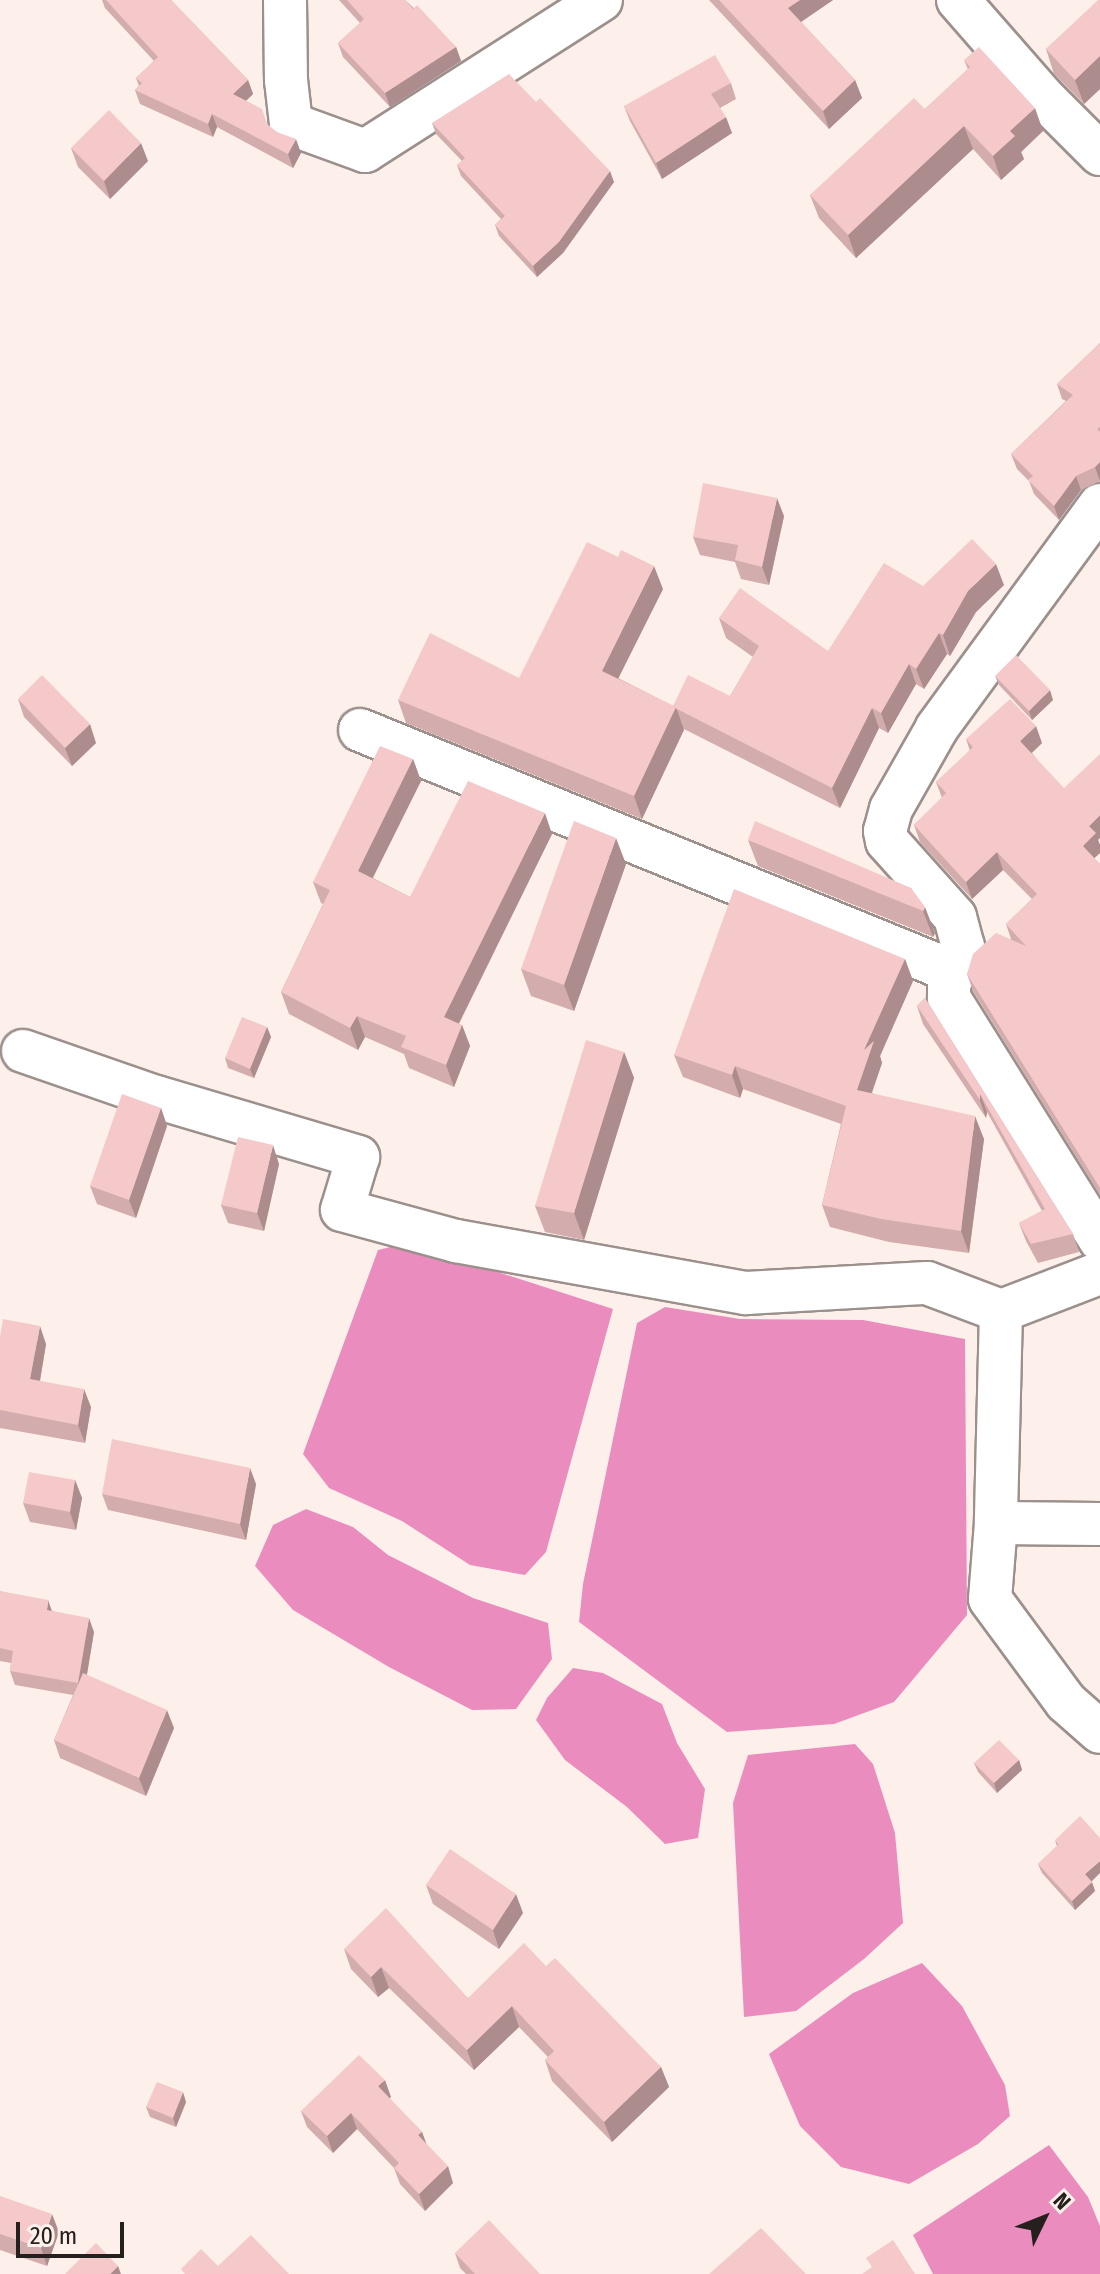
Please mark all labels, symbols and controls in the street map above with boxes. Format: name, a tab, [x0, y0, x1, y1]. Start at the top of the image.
north arrow	[1004, 2178, 1084, 2258]
text: N	[1048, 2187, 1076, 2215]
scale bar	[20, 2206, 128, 2256]
text: 20 m	[30, 2222, 77, 2250]

